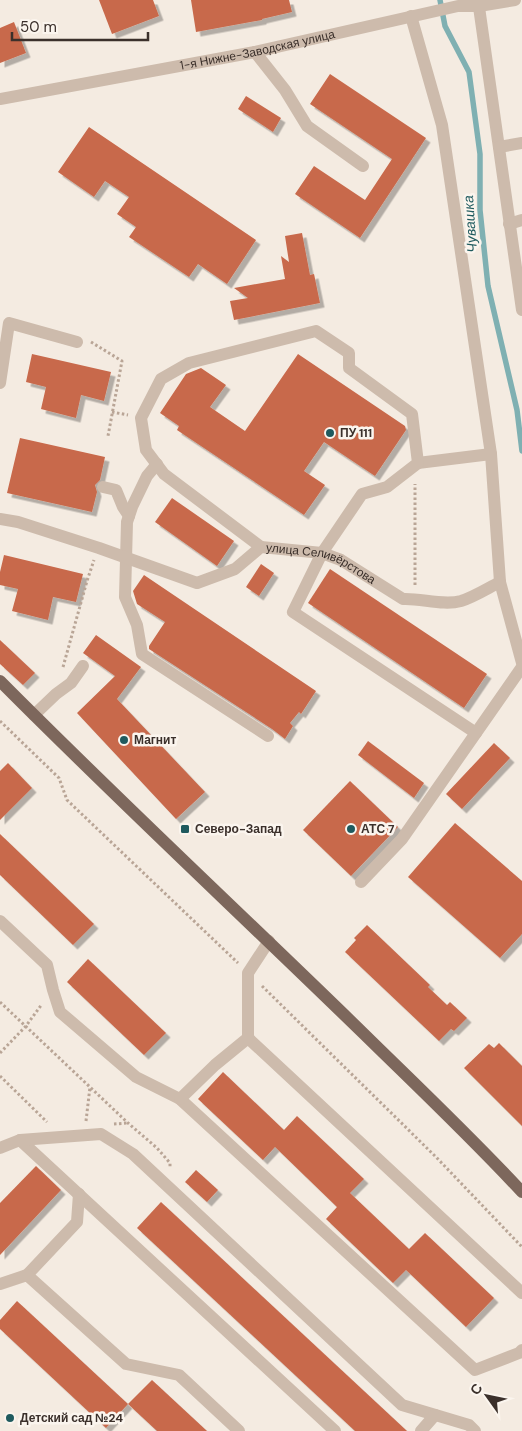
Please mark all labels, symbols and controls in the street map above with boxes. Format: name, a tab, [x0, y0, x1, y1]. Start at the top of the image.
scale bar	[12, 10, 149, 42]
text: 50 m	[20, 17, 57, 37]
street label: 1-я Нижне-Заводская улица	[179, 26, 337, 74]
water label: Чувашка	[459, 195, 481, 253]
place label: ПУ 111	[340, 425, 372, 441]
marker: ПУ 111	[324, 427, 336, 439]
street label: улица Селивёрстова	[265, 540, 379, 588]
place label: Магнит	[134, 732, 176, 748]
marker: Магнит	[118, 734, 130, 746]
place label: Северо-Запад	[195, 821, 282, 837]
place label: АТС 7	[361, 821, 395, 837]
marker: Северо-Запад	[179, 823, 191, 835]
marker: АТС 7	[345, 823, 357, 835]
north arrow	[462, 1371, 512, 1421]
text: С	[466, 1380, 486, 1398]
place label: Детский сад №24	[20, 1410, 123, 1426]
marker: Детский сад №24	[4, 1412, 16, 1424]

